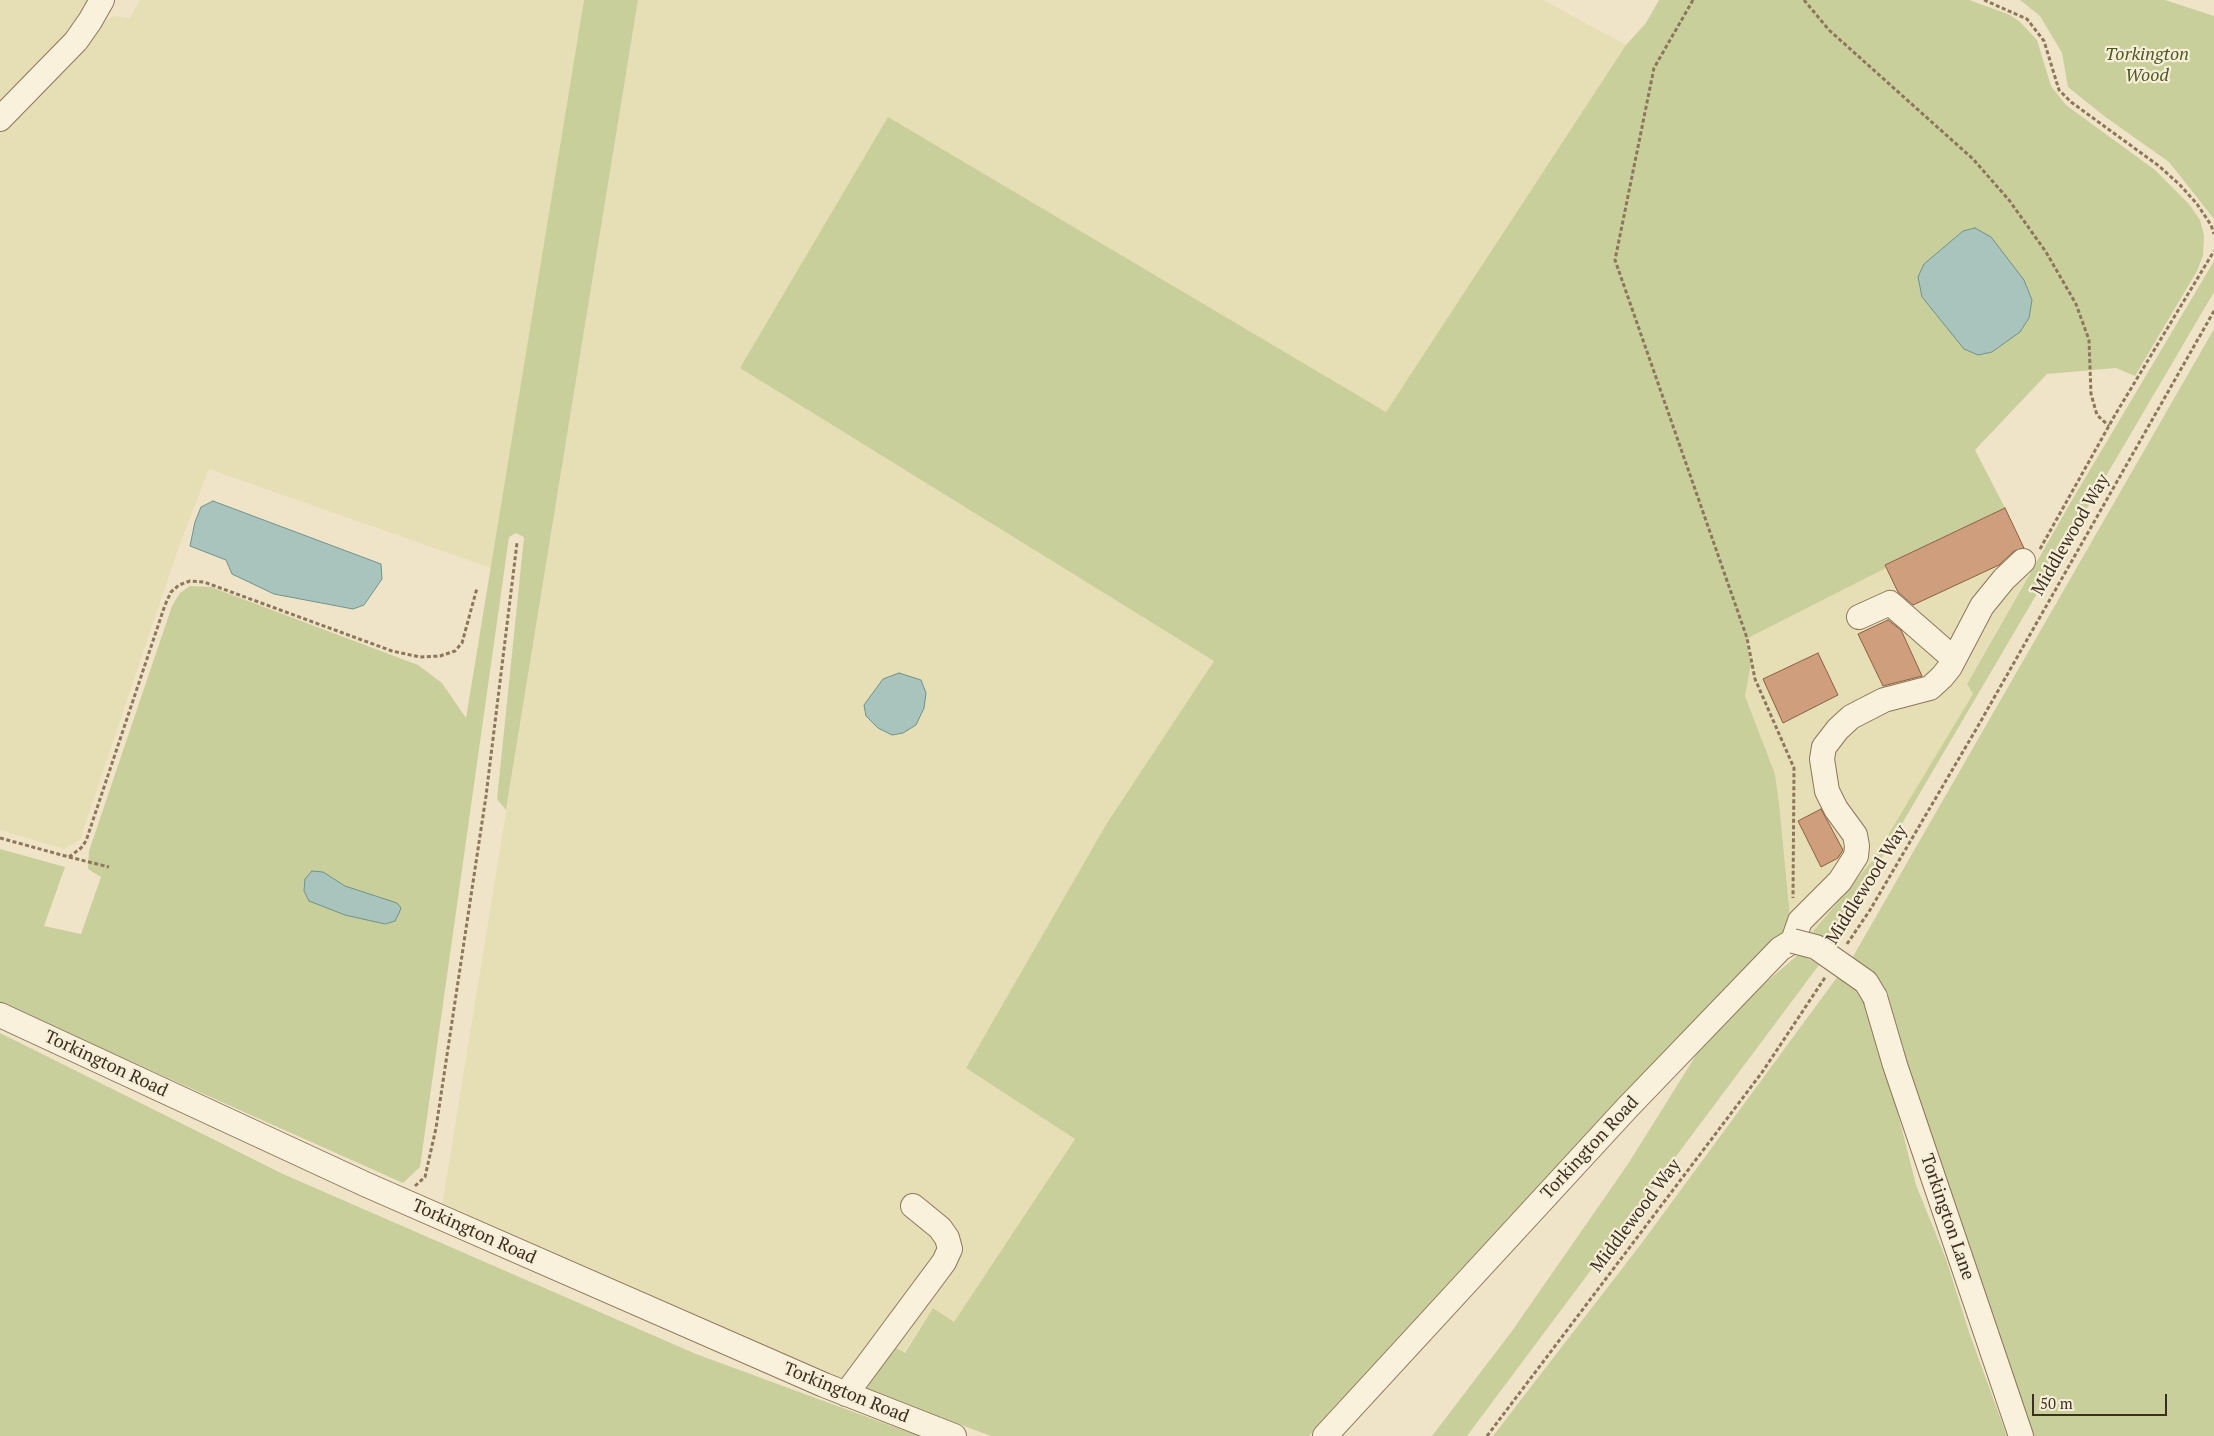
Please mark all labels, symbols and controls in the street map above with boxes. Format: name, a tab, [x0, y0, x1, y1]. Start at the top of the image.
park label: Torkington Wood	[2105, 44, 2189, 86]
street label: Middlewood Way	[2028, 471, 2114, 599]
street label: Middlewood Way	[1822, 821, 1912, 949]
street label: Torkington Road	[41, 1026, 171, 1102]
street label: Torkington Road	[1537, 1092, 1643, 1204]
street label: Torkington Lane	[1915, 1151, 1979, 1283]
street label: Middlewood Way	[1586, 1155, 1686, 1277]
street label: Torkington Road	[409, 1195, 539, 1269]
street label: Torkington Road	[780, 1358, 912, 1428]
scale bar	[2034, 1384, 2169, 1416]
text: 50 m	[2040, 1393, 2073, 1413]

